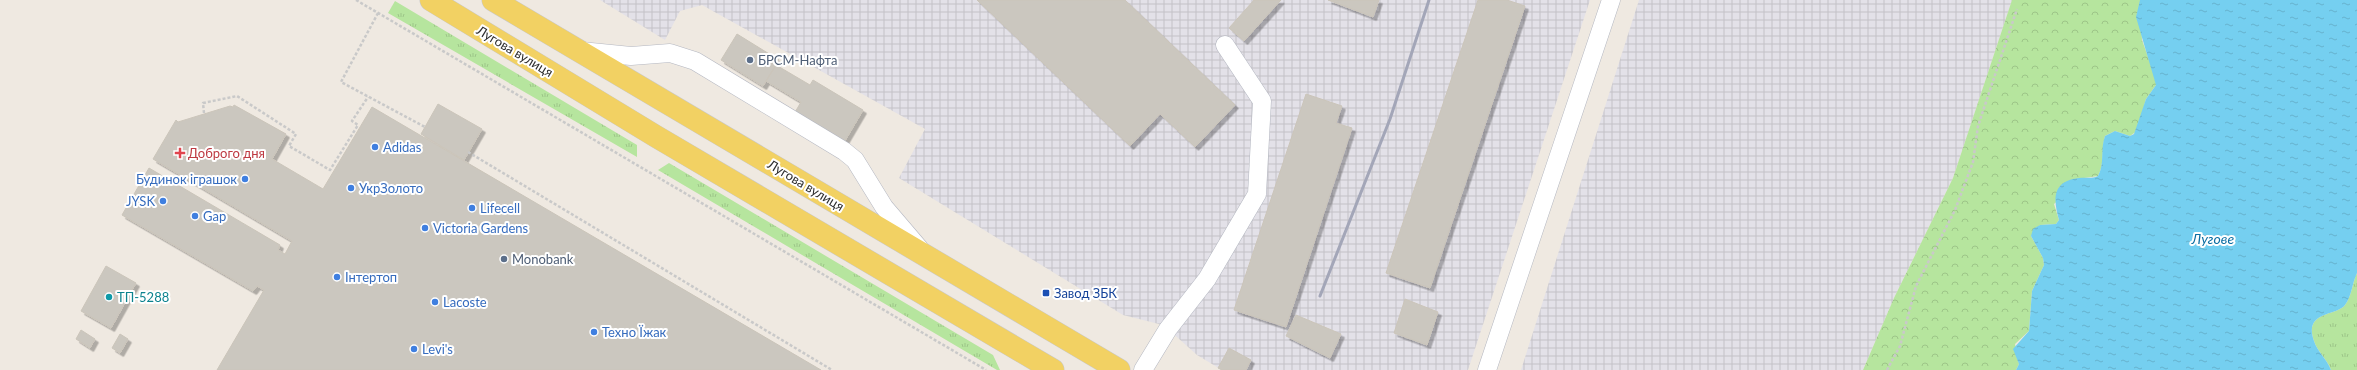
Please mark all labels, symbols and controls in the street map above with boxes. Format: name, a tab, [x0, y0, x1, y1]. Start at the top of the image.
street label: Лугова вулиця	[473, 21, 556, 80]
place label: БРСМ-Нафта	[758, 52, 838, 68]
marker: БРСМ-Нафта	[745, 55, 755, 65]
place label: Adidas	[383, 139, 422, 155]
marker: Adidas	[370, 142, 380, 152]
place label: Доброго дня	[188, 145, 265, 161]
marker: Доброго дня	[175, 148, 185, 158]
street label: Лугова вулиця	[764, 155, 847, 214]
place label: Будинок іграшок	[136, 171, 237, 187]
marker: Будинок іграшок	[240, 174, 250, 184]
place label: УкрЗолото	[359, 180, 423, 196]
marker: УкрЗолото	[346, 183, 356, 193]
place label: JYSK	[126, 193, 155, 209]
marker: JYSK	[158, 196, 168, 206]
place label: Lifecell	[480, 200, 520, 216]
marker: Lifecell	[467, 203, 477, 213]
place label: Gap	[203, 208, 226, 224]
marker: Gap	[190, 211, 200, 221]
place label: Victoria Gardens	[433, 220, 529, 236]
marker: Victoria Gardens	[420, 223, 430, 233]
water label: Лугове	[2191, 230, 2234, 247]
place label: Monobank	[512, 251, 574, 267]
marker: Monobank	[499, 254, 509, 264]
place label: Інтертоп	[345, 269, 397, 285]
marker: Інтертоп	[332, 272, 342, 282]
place label: Завод ЗБК	[1054, 285, 1117, 301]
marker: Завод ЗБК	[1041, 288, 1051, 298]
place label: ТП-5288	[117, 289, 169, 305]
marker: ТП-5288	[104, 292, 114, 302]
place label: Lacoste	[443, 294, 487, 310]
marker: Lacoste	[430, 297, 440, 307]
place label: Техно Їжак	[602, 324, 667, 340]
marker: Техно Їжак	[589, 327, 599, 337]
place label: Levi's	[422, 341, 453, 357]
marker: Levi's	[409, 344, 419, 354]

